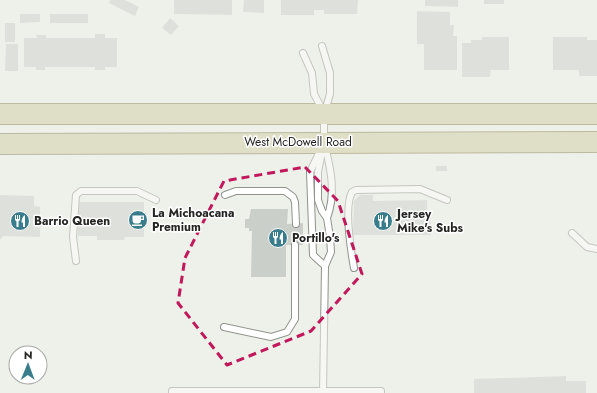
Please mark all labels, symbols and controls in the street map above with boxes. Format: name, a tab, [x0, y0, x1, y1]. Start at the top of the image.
street label: West McDowell Road	[244, 133, 352, 151]
place label: La Michoacana Premium	[152, 204, 234, 236]
place label: Jersey Mike's Subs	[395, 205, 464, 237]
cafe icon: La Michoacana Premium	[127, 209, 149, 231]
restaurant icon: Barrio Queen	[9, 210, 31, 232]
restaurant icon: Jersey Mike's Subs	[372, 210, 394, 232]
place label: Barrio Queen	[34, 212, 110, 230]
restaurant icon: Portillo's	[267, 227, 289, 249]
place label: Portillo's	[292, 229, 340, 247]
north arrow	[8, 345, 48, 385]
text: N	[24, 347, 33, 363]

